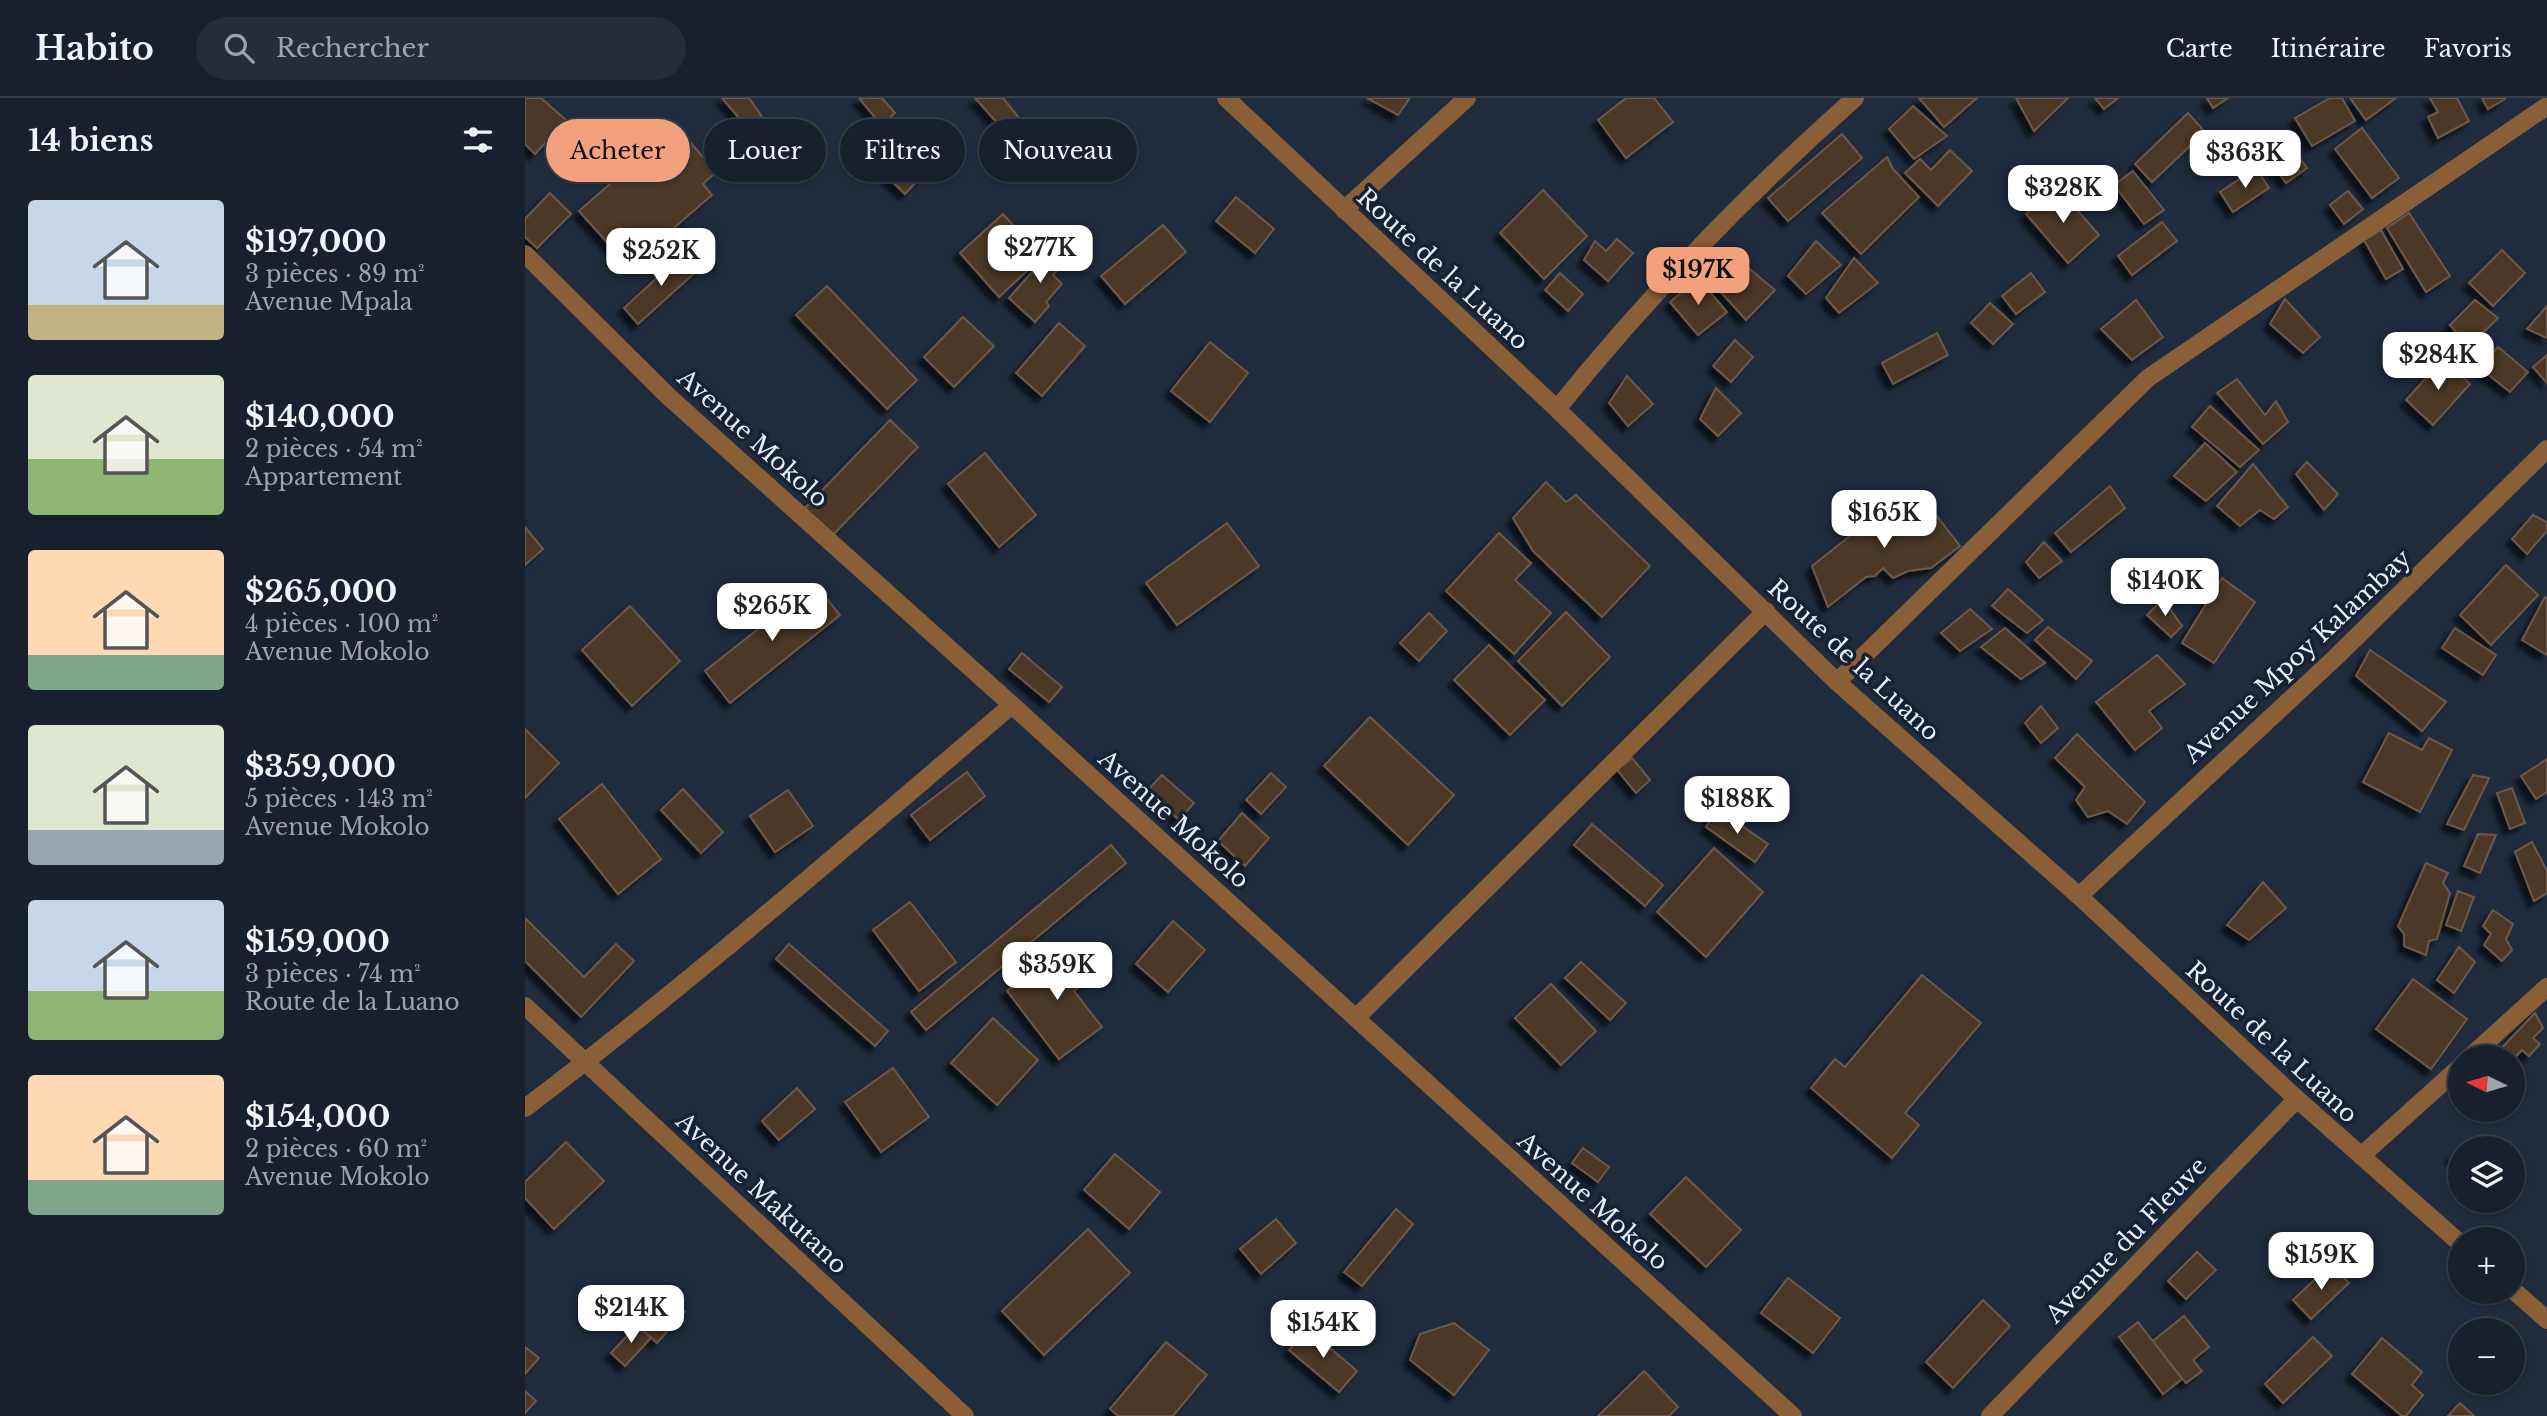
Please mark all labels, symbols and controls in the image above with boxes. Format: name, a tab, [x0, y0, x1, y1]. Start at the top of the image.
search box	[196, 17, 686, 80]
text: Habito	[35, 28, 154, 69]
icon: search	[220, 29, 258, 67]
text: Rechercher	[276, 32, 429, 64]
text: Carte	[2166, 34, 2233, 63]
text: Itinéraire	[2271, 34, 2386, 63]
text: Favoris	[2424, 34, 2512, 63]
chip: Acheter	[546, 119, 690, 182]
chip: Louer	[704, 119, 826, 182]
chip: Filtres	[840, 119, 965, 182]
chip: Nouveau	[979, 119, 1137, 182]
icon: filters	[459, 121, 497, 159]
text: 14 biens	[28, 122, 153, 159]
pin: $363K	[2196, 130, 2294, 190]
text: $363K	[2206, 139, 2284, 167]
pin: $328K	[2014, 166, 2112, 225]
text: $328K	[2024, 174, 2102, 202]
street label: Route de la Luano	[1351, 182, 1535, 356]
text: $197,000	[245, 223, 387, 260]
pin: $277K	[991, 226, 1089, 285]
icon: home	[84, 228, 168, 312]
pin: $252K	[612, 228, 710, 288]
text: $277K	[1004, 234, 1076, 262]
text: $252K	[622, 237, 700, 265]
pin: $197K	[1649, 248, 1747, 307]
text: $197K	[1662, 256, 1734, 284]
text: 3 pièces · 89 m²	[245, 260, 425, 288]
text: Avenue Mpala	[245, 288, 412, 316]
pin: $284K	[2389, 332, 2487, 392]
text: $284K	[2399, 341, 2477, 369]
street label: Avenue Mokolo	[671, 362, 834, 513]
text: $140,000	[245, 398, 395, 435]
icon: home	[84, 403, 168, 487]
text: 2 pièces · 54 m²	[245, 435, 422, 463]
text: Appartement	[245, 463, 402, 491]
pin: $165K	[1835, 490, 1933, 550]
text: $165K	[1848, 499, 1920, 527]
street label: Avenue Mpoy Kalambay	[2177, 543, 2417, 770]
pin: $140K	[2116, 559, 2214, 618]
text: $140K	[2127, 567, 2203, 595]
text: $265,000	[245, 573, 397, 610]
street label: Route de la Luano	[1762, 573, 1946, 747]
icon: home	[84, 578, 168, 662]
pin: $265K	[723, 584, 821, 643]
text: $265K	[733, 592, 811, 620]
text: 4 pièces · 100 m²	[245, 610, 438, 638]
text: Avenue Mokolo	[245, 638, 430, 666]
street label: Avenue Mokolo	[1092, 743, 1255, 894]
text: $359,000	[245, 748, 396, 785]
icon: home	[84, 753, 168, 837]
pin: $188K	[1688, 776, 1786, 836]
text: 5 pièces · 143 m²	[245, 785, 433, 813]
text: $188K	[1701, 785, 1773, 813]
text: Avenue Mokolo	[245, 813, 430, 841]
text: $159,000	[245, 923, 390, 960]
icon: home	[84, 928, 168, 1012]
pin: $359K	[1008, 942, 1106, 1002]
text: $359K	[1018, 951, 1096, 979]
street label: Route de la Luano	[2180, 955, 2364, 1129]
text: 3 pièces · 74 m²	[245, 960, 421, 988]
text: Route de la Luano	[245, 988, 459, 1016]
north arrow	[2448, 1045, 2525, 1122]
map controls	[2448, 1045, 2525, 1395]
text: $154,000	[245, 1098, 390, 1135]
icon: home	[84, 1103, 168, 1187]
street label: Avenue Makutano	[670, 1106, 854, 1280]
street label: Avenue Mokolo	[1511, 1125, 1674, 1276]
text: 2 pièces · 60 m²	[245, 1135, 427, 1163]
button: layers	[2448, 1136, 2525, 1213]
street label: Avenue du Fleuve	[2039, 1151, 2213, 1330]
text: Avenue Mokolo	[245, 1163, 430, 1191]
button: +	[2448, 1227, 2525, 1304]
pin: $159K	[2272, 1232, 2370, 1292]
text: $159K	[2285, 1241, 2357, 1269]
pin: $214K	[582, 1286, 680, 1345]
text: $214K	[594, 1294, 668, 1322]
pin: $154K	[1274, 1300, 1372, 1360]
text: $154K	[1287, 1309, 1359, 1337]
button: −	[2448, 1318, 2525, 1395]

